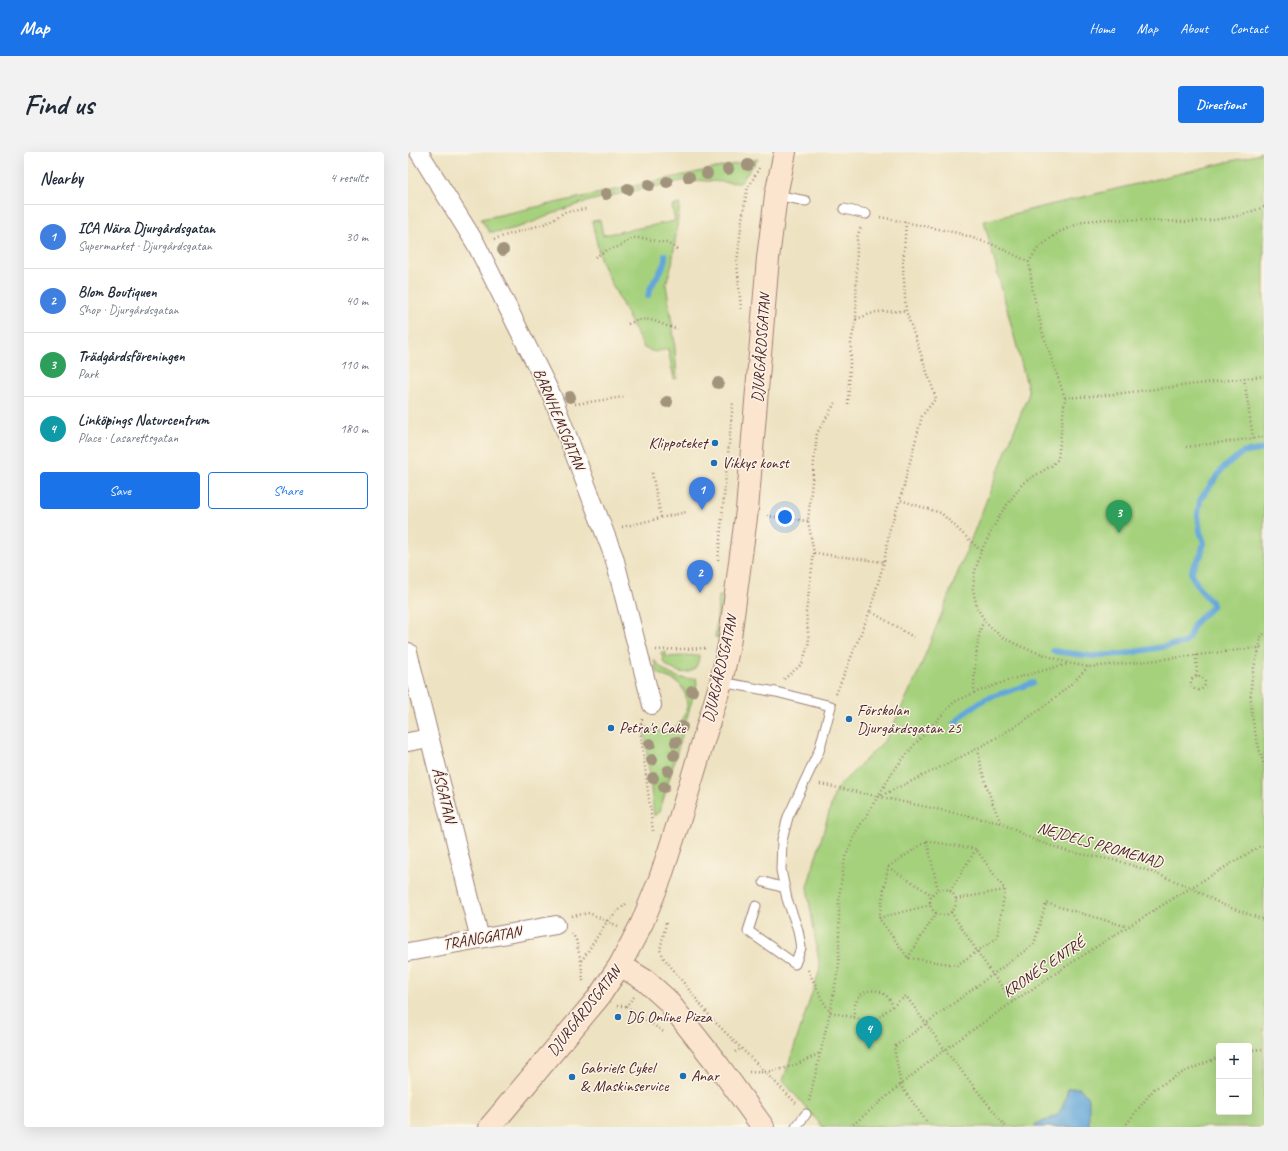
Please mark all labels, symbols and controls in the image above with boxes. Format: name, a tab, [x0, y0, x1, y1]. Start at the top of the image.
text: Map	[20, 16, 50, 40]
text: Home	[1089, 20, 1115, 37]
text: Map	[1137, 20, 1158, 37]
text: About	[1180, 20, 1208, 37]
text: Contact	[1230, 20, 1268, 37]
button: Directions	[1178, 86, 1264, 123]
text: Find us	[24, 87, 94, 122]
text: Nearby	[40, 168, 83, 189]
text: 4 results	[330, 170, 368, 186]
text: ICA Nära Djurgårdsgatan	[78, 219, 215, 238]
text: 1	[50, 229, 56, 245]
text: 30 m	[346, 229, 368, 245]
text: Supermarket · Djurgårdsgatan	[78, 238, 212, 254]
text: Blom Boutiquen	[78, 283, 157, 302]
street label: DJURGÅRDSGATAN	[747, 290, 775, 403]
text: 2	[50, 293, 56, 309]
text: 40 m	[346, 293, 368, 309]
text: Shop · Djurgårdsgatan	[78, 302, 179, 318]
text: Trädgårdsföreningen	[78, 347, 185, 366]
text: 3	[50, 357, 56, 373]
text: 110 m	[340, 357, 368, 373]
street label: BARNHEMSGATAN	[529, 365, 591, 475]
text: Park	[78, 366, 99, 382]
text: Linköpings Naturcentrum	[78, 411, 209, 430]
text: 4	[50, 421, 56, 437]
text: 180 m	[340, 421, 368, 437]
text: Place · Lasarettsgatan	[78, 430, 178, 446]
place label: Klippoteket	[649, 433, 710, 453]
marker: Klippoteket	[710, 438, 720, 448]
place label: Vikkys konst	[722, 453, 790, 473]
marker: Vikkys konst	[709, 458, 719, 468]
button: Save	[40, 472, 200, 509]
button: Share	[208, 472, 368, 509]
pin: 1	[689, 477, 715, 510]
pin: 3	[1106, 500, 1132, 533]
your location	[775, 507, 795, 527]
pin: 2	[687, 560, 713, 593]
street label: DJURGÅRDSGATAN	[698, 611, 743, 724]
place label: Förskolan Djurgårdsgatan 25	[857, 700, 962, 738]
marker: Förskolan Djurgårdsgatan 25	[844, 714, 854, 724]
place label: Petra's Cake	[619, 718, 687, 738]
marker: Petra's Cake	[606, 723, 616, 733]
street label: ÅSGATAN	[428, 765, 461, 827]
street label: NEJDELS PROMENAD	[1035, 818, 1166, 873]
street label: TRÄNGGATAN	[441, 921, 526, 955]
street label: KRONÉS ENTRÉ	[999, 931, 1091, 1002]
street label: DJURGÅRDSGATAN	[543, 960, 627, 1060]
place label: DG Online Pizza	[626, 1007, 713, 1027]
marker: DG Online Pizza	[613, 1012, 623, 1022]
pin: 4	[856, 1016, 882, 1049]
map controls	[1216, 1043, 1252, 1115]
button: +	[1216, 1043, 1252, 1079]
place label: Gabriels Cykel & Maskinservice	[580, 1058, 670, 1096]
place label: Anar	[691, 1066, 720, 1086]
marker: Anar	[678, 1071, 688, 1081]
marker: Gabriels Cykel & Maskinservice	[567, 1072, 577, 1082]
button: −	[1216, 1079, 1252, 1115]

